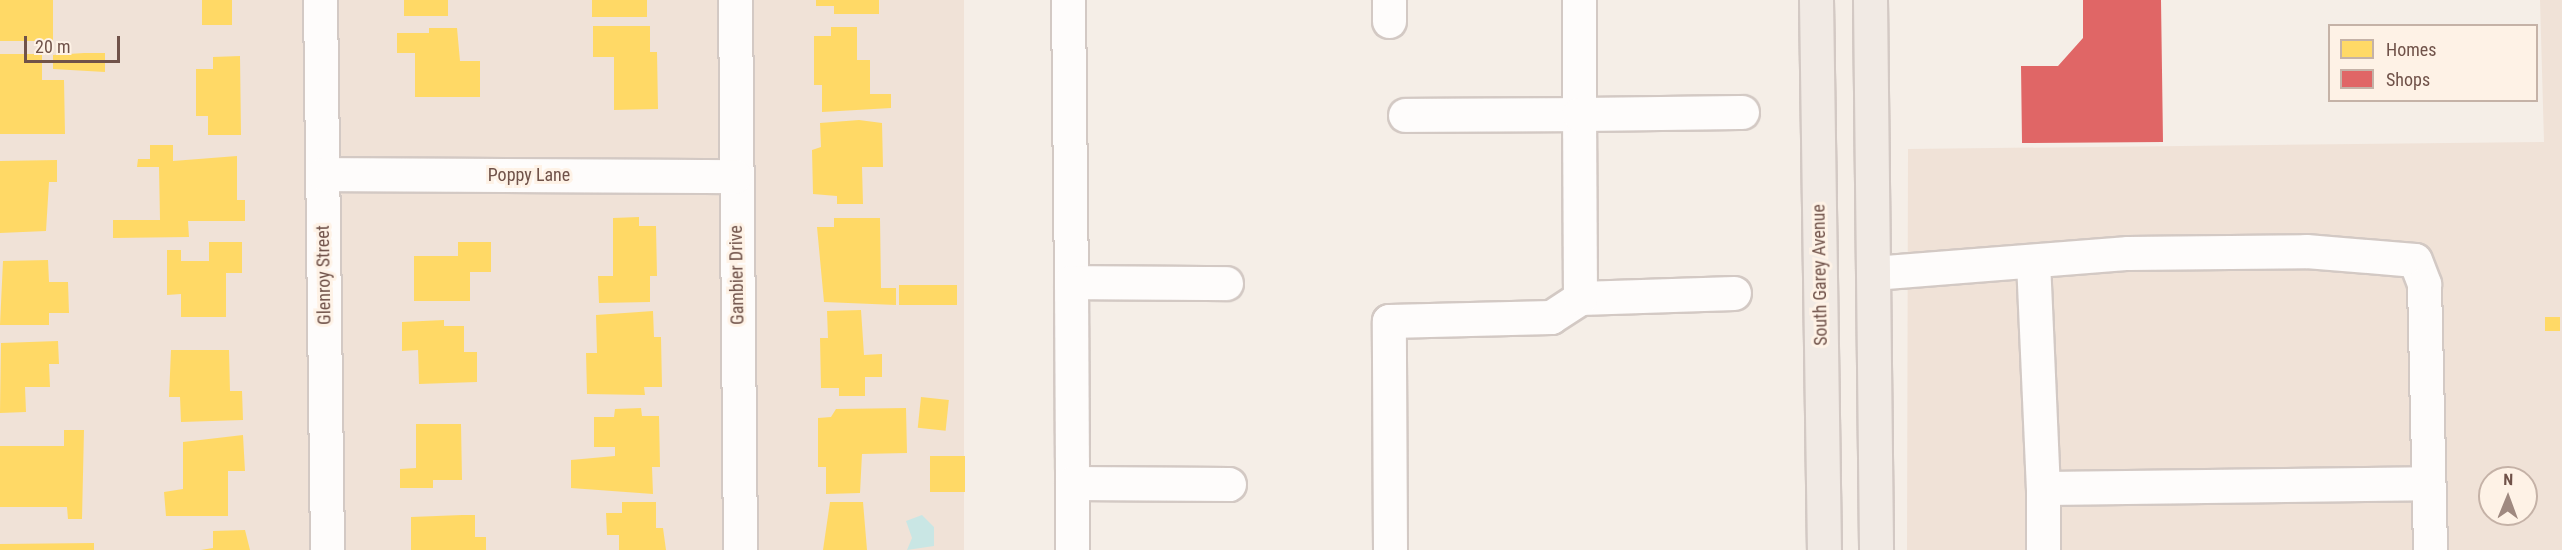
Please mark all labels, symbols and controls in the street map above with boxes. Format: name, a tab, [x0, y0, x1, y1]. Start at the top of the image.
scale bar	[27, 24, 123, 62]
legend	[2328, 24, 2538, 102]
text: 20 m	[35, 36, 70, 57]
text: Homes	[2386, 39, 2436, 60]
text: Shops	[2386, 69, 2430, 90]
street label: Poppy Lane	[488, 164, 570, 186]
street label: South Garey Avenue	[1808, 204, 1832, 346]
street label: Glenroy Street	[312, 225, 336, 325]
street label: Gambier Drive	[725, 225, 749, 325]
north arrow	[2478, 466, 2538, 526]
text: N	[2503, 470, 2513, 489]

